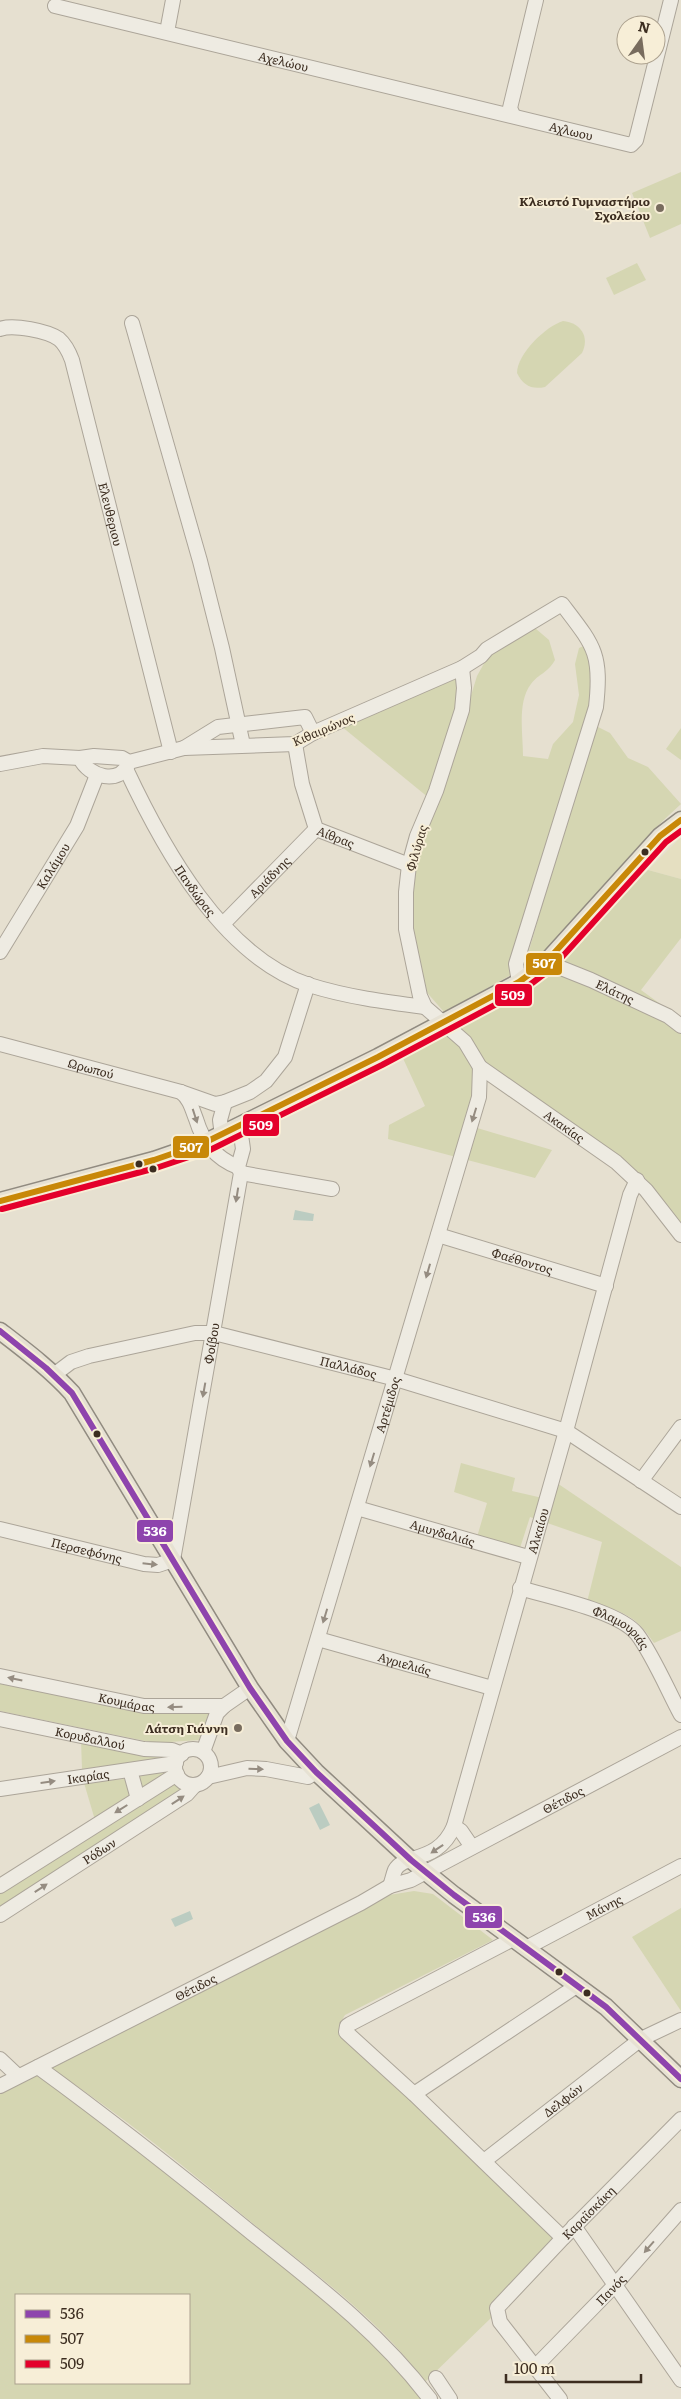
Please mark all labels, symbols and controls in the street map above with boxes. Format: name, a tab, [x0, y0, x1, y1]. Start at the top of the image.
north arrow	[616, 15, 666, 65]
text: N	[636, 15, 653, 38]
street label: Αχελώου	[257, 46, 310, 76]
street label: Αχλωου	[547, 117, 595, 145]
place label: Κλειστό Γυμναστήριο Σχολείου	[519, 192, 650, 224]
marker: Κλειστό Γυμναστήριο Σχολείου	[654, 202, 666, 214]
street label: Ελευθεριου	[94, 480, 128, 548]
street label: Κιθαιρώνος	[289, 708, 357, 750]
street label: Αίθρας	[314, 821, 357, 852]
street label: Φιλύρας	[401, 823, 431, 873]
street label: Καλάμου	[32, 839, 74, 892]
unlabelled marker	[640, 847, 650, 857]
street label: Αριάδνης	[244, 852, 294, 902]
street label: Πανδώρας	[171, 861, 220, 920]
line badge: 507	[525, 952, 563, 976]
text: 507	[532, 952, 556, 972]
street label: Ελάτης	[593, 974, 637, 1008]
line badge: 509	[494, 983, 533, 1007]
text: 509	[501, 984, 525, 1004]
street label: Ωρωπού	[66, 1053, 116, 1083]
street label: Ακακίας	[540, 1105, 588, 1147]
one-way arrow	[469, 1107, 477, 1122]
one-way arrow	[192, 1109, 199, 1124]
line badge: 509	[242, 1113, 280, 1137]
text: 509	[249, 1114, 273, 1134]
line badge: 507	[172, 1135, 210, 1159]
text: 507	[179, 1136, 203, 1156]
unlabelled marker	[134, 1159, 144, 1169]
unlabelled marker	[148, 1164, 158, 1174]
one-way arrow	[232, 1188, 240, 1204]
street label: Φαέθοντος	[489, 1243, 555, 1278]
one-way arrow	[423, 1263, 431, 1278]
street label: Φοίβου	[199, 1321, 224, 1365]
street label: Παλλάδος	[318, 1351, 379, 1383]
street label: Αρτέμιδος	[370, 1374, 404, 1435]
one-way arrow	[199, 1382, 207, 1398]
unlabelled marker	[92, 1429, 102, 1439]
one-way arrow	[367, 1453, 375, 1468]
street label: Αλκαίου	[523, 1506, 553, 1556]
street label: Αμυγδαλιάς	[408, 1515, 477, 1550]
line badge: 536	[136, 1519, 174, 1543]
text: 536	[143, 1520, 167, 1540]
street label: Περσεφόνης	[49, 1533, 124, 1567]
one-way arrow	[142, 1560, 158, 1568]
street label: Φλαμουριάς	[590, 1601, 654, 1653]
one-way arrow	[321, 1608, 329, 1623]
street label: Αγριελιάς	[376, 1647, 433, 1679]
one-way arrow	[7, 1675, 23, 1683]
street label: Κουμάρας	[97, 1688, 154, 1715]
one-way arrow	[167, 1703, 183, 1711]
place label: Λάτση Γιάννη	[145, 1719, 228, 1737]
street label: Κορυδαλλού	[53, 1722, 127, 1754]
marker: Λάτση Γιάννη	[232, 1722, 244, 1734]
street label: Ικαρίας	[66, 1764, 110, 1788]
one-way arrow	[248, 1765, 264, 1773]
one-way arrow	[41, 1778, 57, 1786]
street label: Θέτιδος	[539, 1781, 587, 1818]
one-way arrow	[171, 1796, 184, 1805]
one-way arrow	[114, 1805, 127, 1814]
street label: Ρόδων	[79, 1833, 120, 1868]
one-way arrow	[430, 1844, 444, 1854]
one-way arrow	[34, 1883, 47, 1893]
street label: Μάνης	[582, 1890, 625, 1924]
line badge: 536	[464, 1905, 503, 1929]
text: 536	[472, 1906, 496, 1926]
unlabelled marker	[554, 1967, 564, 1977]
street label: Θέτιδος	[171, 1969, 219, 2005]
unlabelled marker	[582, 1988, 592, 1998]
street label: Δελφών	[539, 2078, 587, 2121]
street label: Καραϊσκάκη	[557, 2182, 619, 2243]
one-way arrow	[644, 2241, 655, 2253]
street label: Πανός	[591, 2270, 629, 2309]
legend	[15, 2294, 190, 2384]
text: 536	[60, 2301, 84, 2324]
text: 507	[60, 2326, 84, 2349]
text: 509	[60, 2351, 84, 2374]
scale bar	[506, 2352, 641, 2384]
text: 100 m	[514, 2356, 555, 2379]

